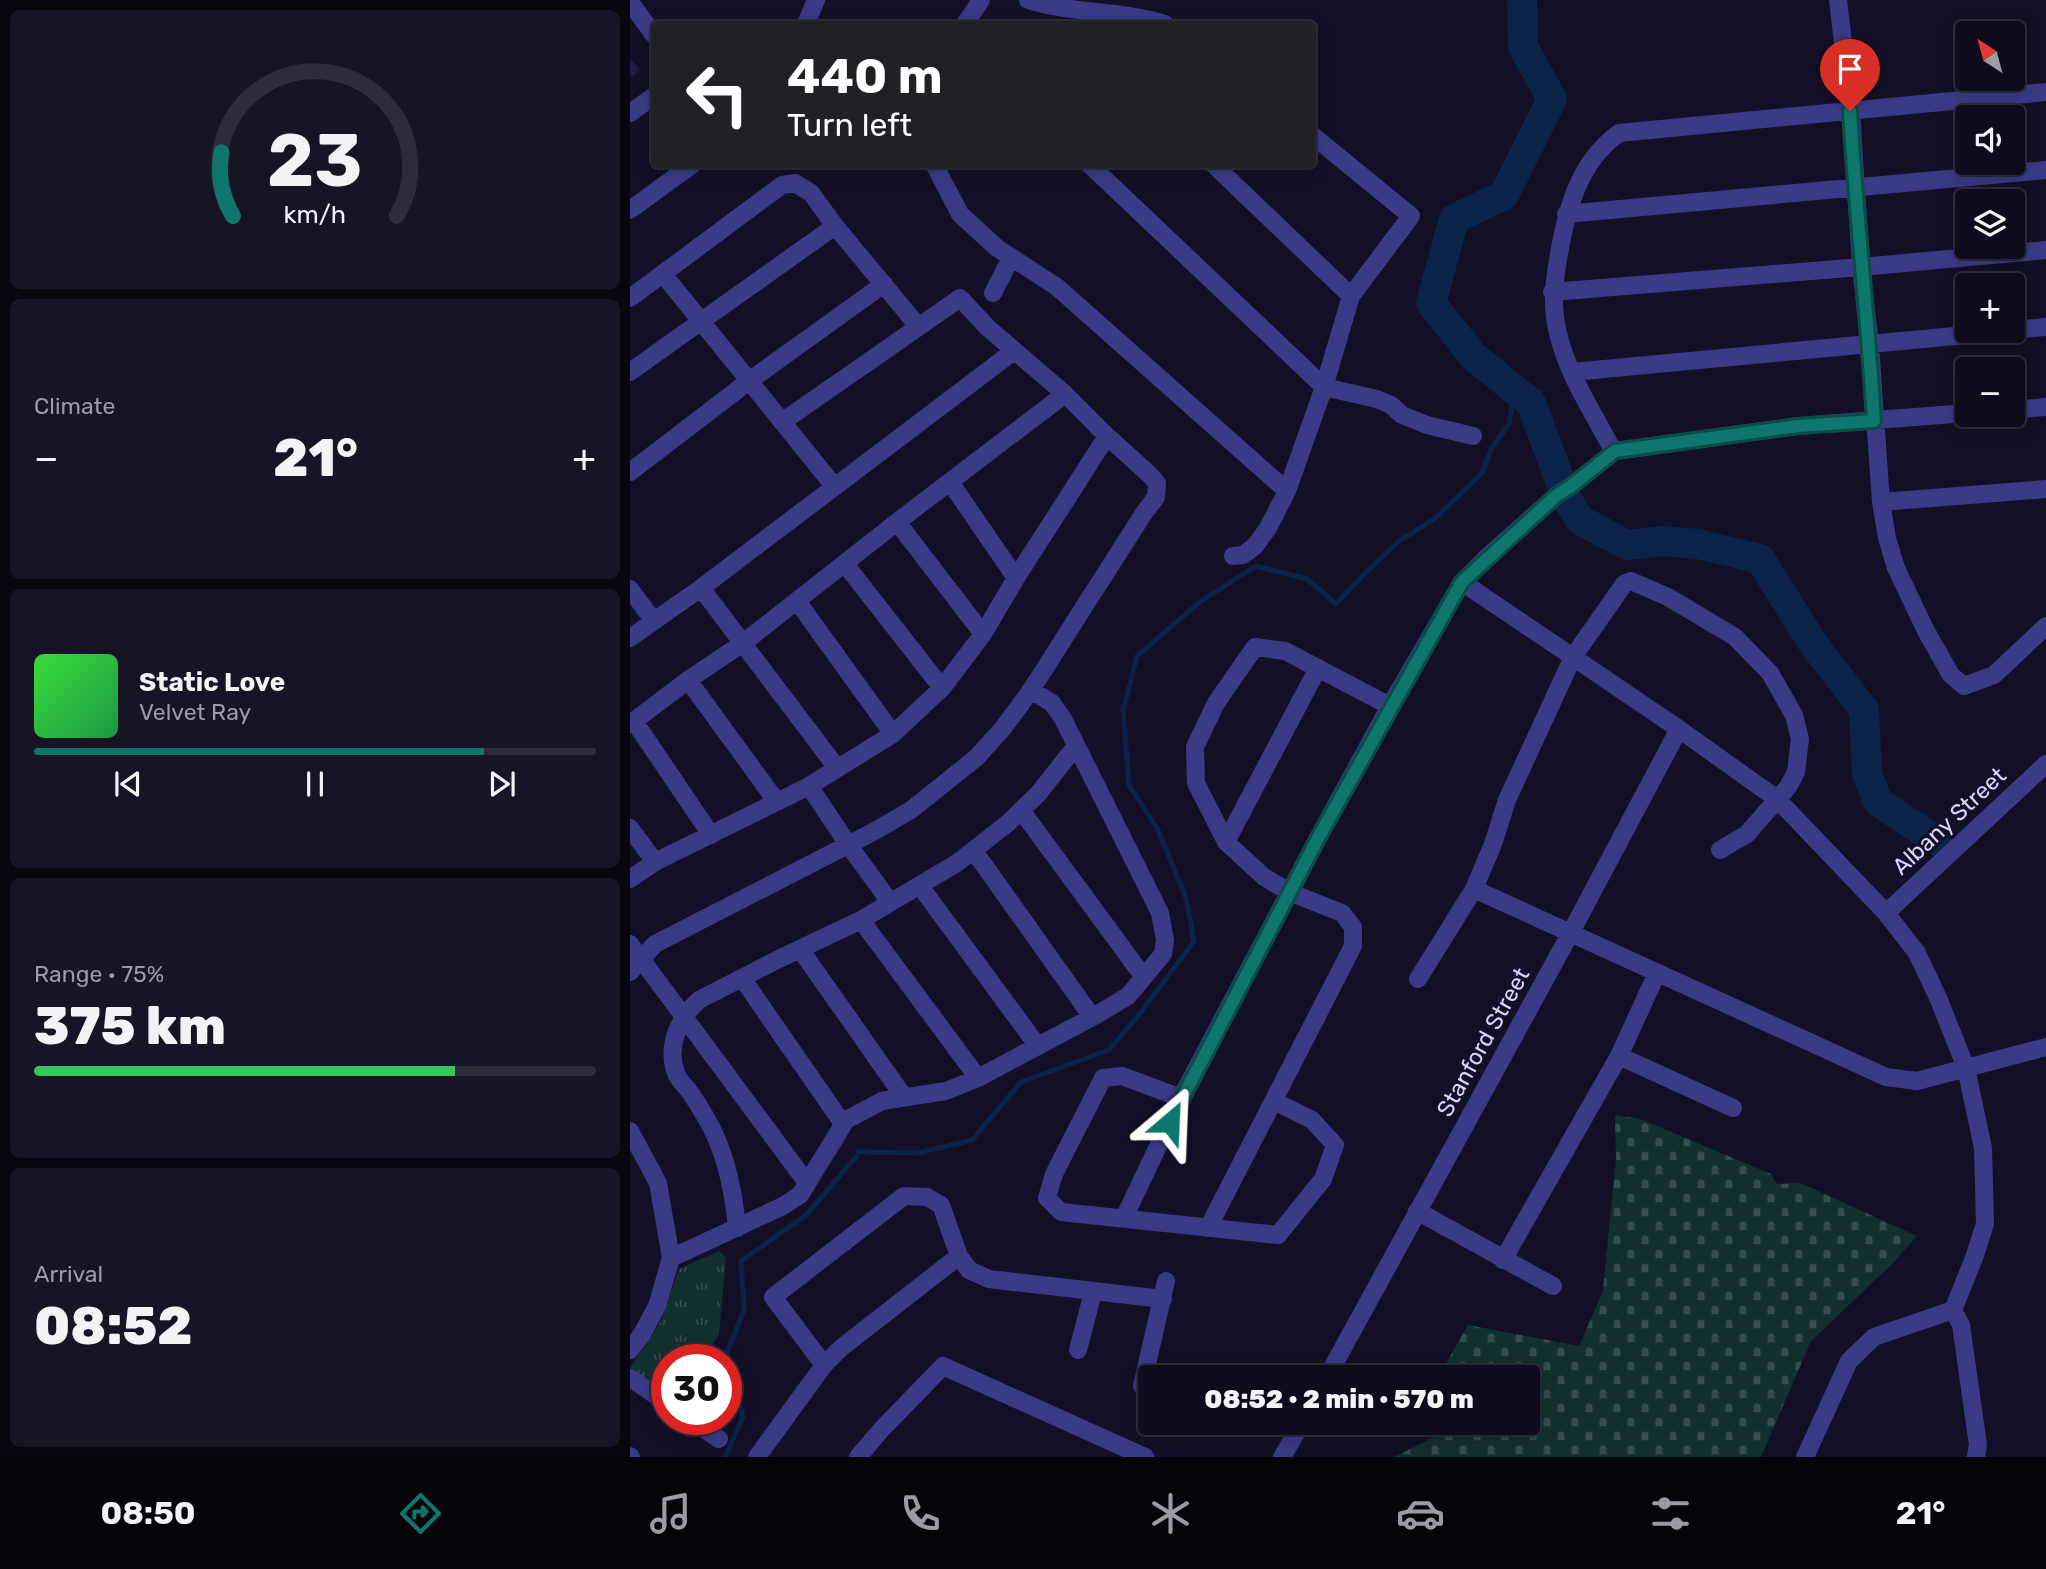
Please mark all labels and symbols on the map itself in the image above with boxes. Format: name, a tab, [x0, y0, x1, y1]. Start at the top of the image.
north arrow	[1955, 21, 2025, 91]
pin	[1820, 39, 1880, 111]
street label: Albany Street	[1886, 761, 2012, 881]
street label: Stanford Street	[1431, 963, 1535, 1121]
position arrow	[1133, 1085, 1207, 1159]
speed limit sign: 30	[651, 1344, 742, 1435]

